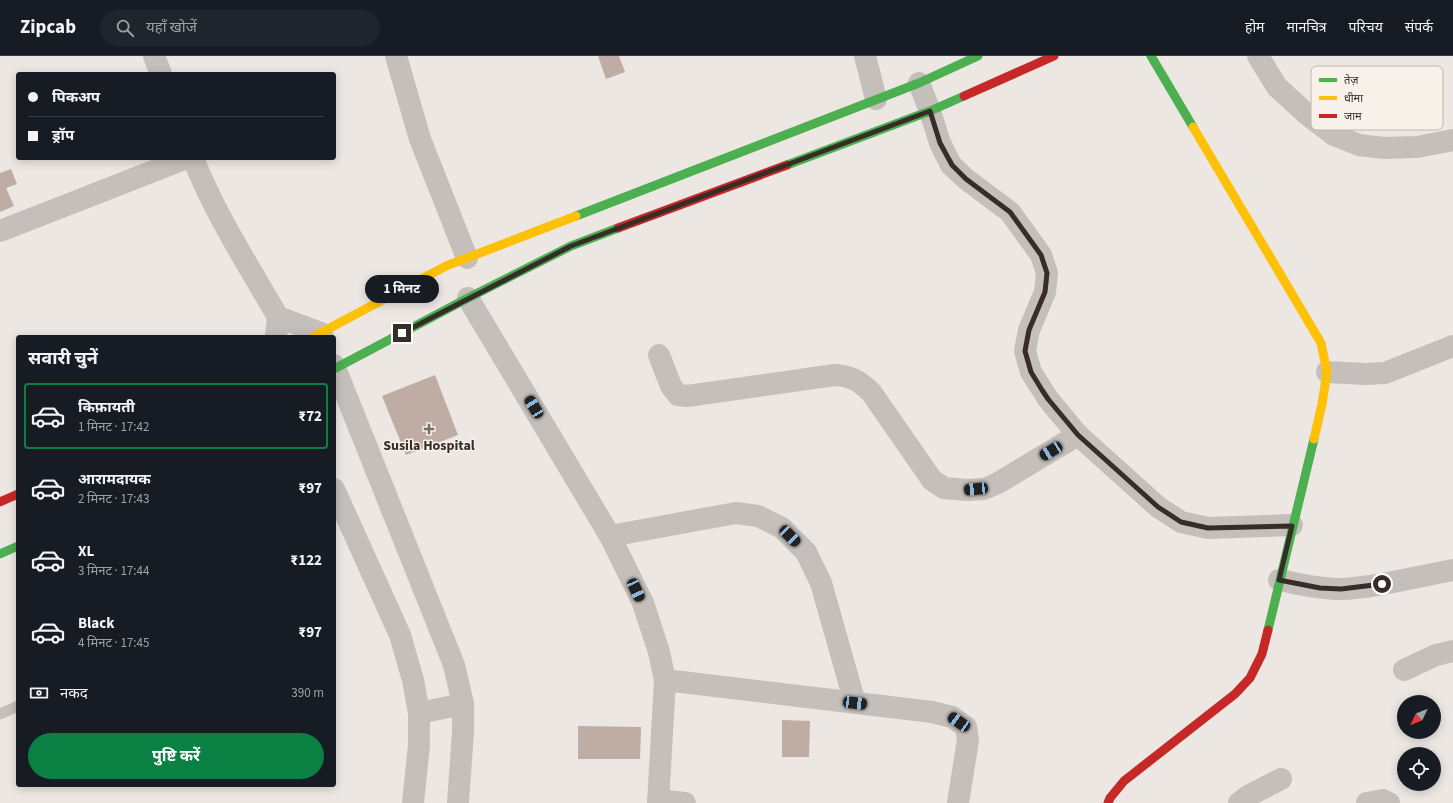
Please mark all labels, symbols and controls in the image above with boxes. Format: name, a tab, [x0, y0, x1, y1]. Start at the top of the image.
search box	[100, 10, 380, 46]
text: Zipcab	[20, 14, 76, 41]
icon: search	[114, 17, 136, 39]
text: यहाँ खोजें	[146, 17, 197, 38]
text: होम	[1245, 18, 1264, 38]
text: मानचित्र	[1286, 18, 1327, 38]
text: परिचय	[1349, 18, 1383, 38]
text: संपर्क	[1405, 18, 1433, 38]
legend	[1311, 66, 1443, 130]
text: तेज़	[1344, 73, 1359, 88]
text: पिकअप	[52, 87, 100, 108]
text: धीमा	[1344, 91, 1363, 106]
text: जाम	[1344, 109, 1362, 124]
text: ड्रॉप	[52, 125, 74, 146]
callout: 1 मिनट	[365, 275, 439, 303]
text: 1 मिनट	[384, 280, 420, 298]
route end	[393, 324, 411, 342]
text: सवारी चुनें	[28, 346, 98, 371]
car	[523, 394, 545, 420]
text: किफ़ायती	[78, 397, 135, 418]
icon: car	[30, 398, 66, 434]
text: ₹72	[298, 406, 322, 427]
text: 1 मिनट · 17:42	[78, 418, 150, 436]
marker: Susila Hospital	[423, 423, 435, 435]
place label: Susila Hospital	[383, 436, 475, 456]
car	[1038, 440, 1064, 462]
text: आरामदायक	[78, 469, 151, 490]
icon: car	[30, 470, 66, 506]
text: ₹97	[298, 478, 322, 499]
car	[964, 482, 988, 496]
text: 2 मिनट · 17:43	[78, 490, 150, 508]
car	[777, 523, 803, 549]
text: XL	[78, 541, 94, 562]
icon: car	[30, 542, 66, 578]
text: ₹122	[290, 550, 322, 571]
text: 3 मिनट · 17:44	[78, 562, 150, 580]
route start	[1373, 575, 1391, 593]
car	[625, 577, 647, 603]
text: Black	[78, 613, 115, 634]
icon: car	[30, 614, 66, 650]
text: ₹97	[298, 622, 322, 643]
text: 4 मिनट · 17:45	[78, 634, 150, 652]
icon: cash	[28, 682, 50, 704]
text: नकद	[60, 683, 88, 704]
text: 390 m	[291, 684, 324, 702]
north arrow	[1397, 695, 1441, 739]
map controls	[1397, 695, 1441, 791]
car	[842, 696, 868, 710]
car	[946, 710, 972, 734]
button: पुष्टि करें	[28, 733, 324, 779]
button: locate	[1397, 747, 1441, 791]

